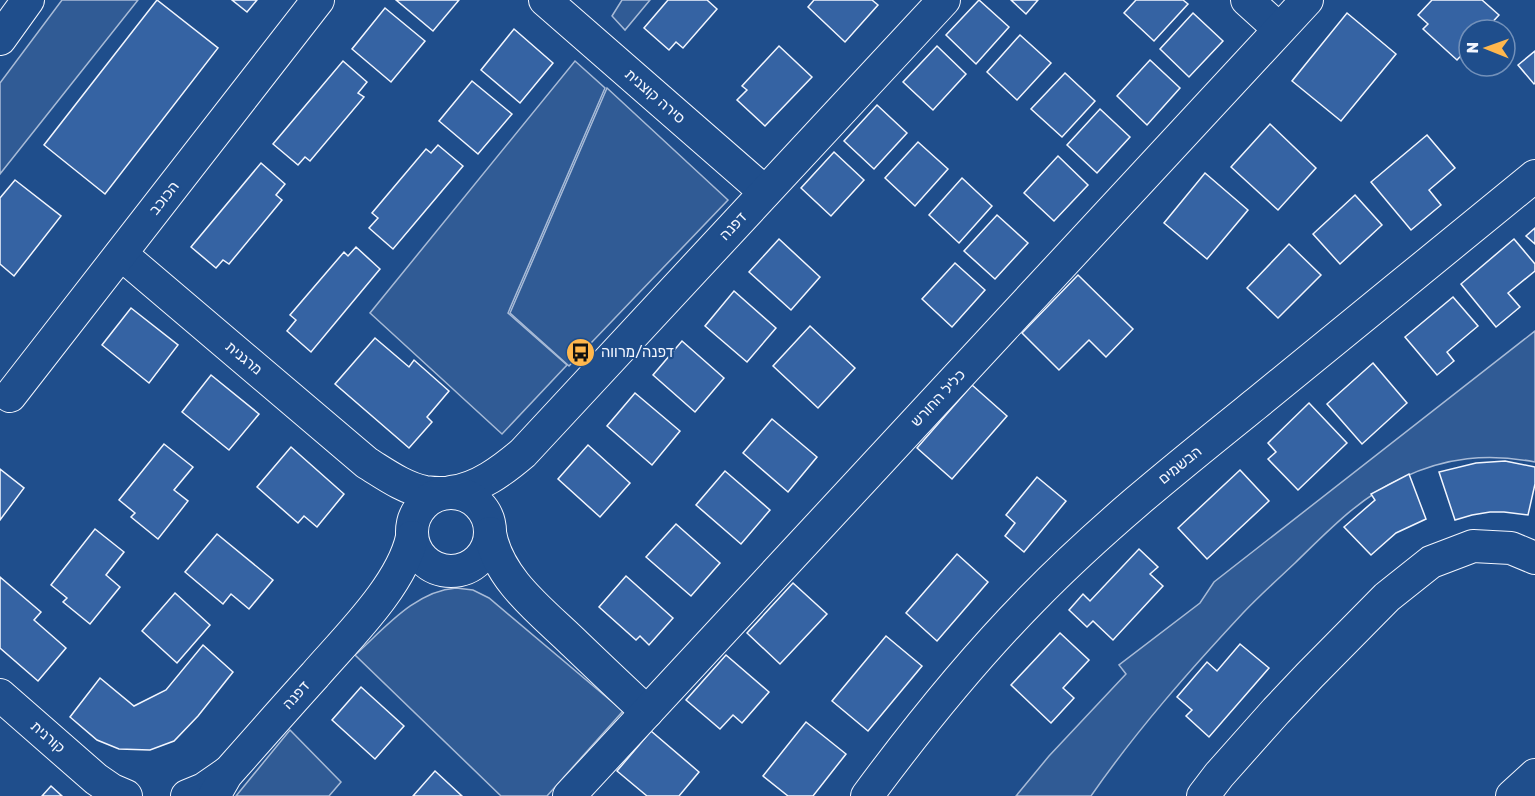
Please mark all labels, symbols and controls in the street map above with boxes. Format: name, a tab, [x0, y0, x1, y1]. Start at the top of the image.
north arrow	[1457, 18, 1517, 78]
text: N	[1463, 42, 1482, 54]
street label: סירה קוצנית	[621, 65, 689, 127]
street label: הכוכב	[145, 178, 183, 218]
street label: דפנה	[715, 208, 751, 244]
bus stop icon: דפנה/מרווה	[564, 336, 596, 368]
street label: מרגנית	[222, 337, 266, 379]
place label: דפנה/מרווה	[601, 343, 674, 361]
street label: כליל החורש	[907, 366, 969, 430]
street label: הבשמים	[1155, 442, 1205, 488]
street label: דפנה	[279, 677, 313, 713]
street label: קורנית	[27, 717, 69, 757]

